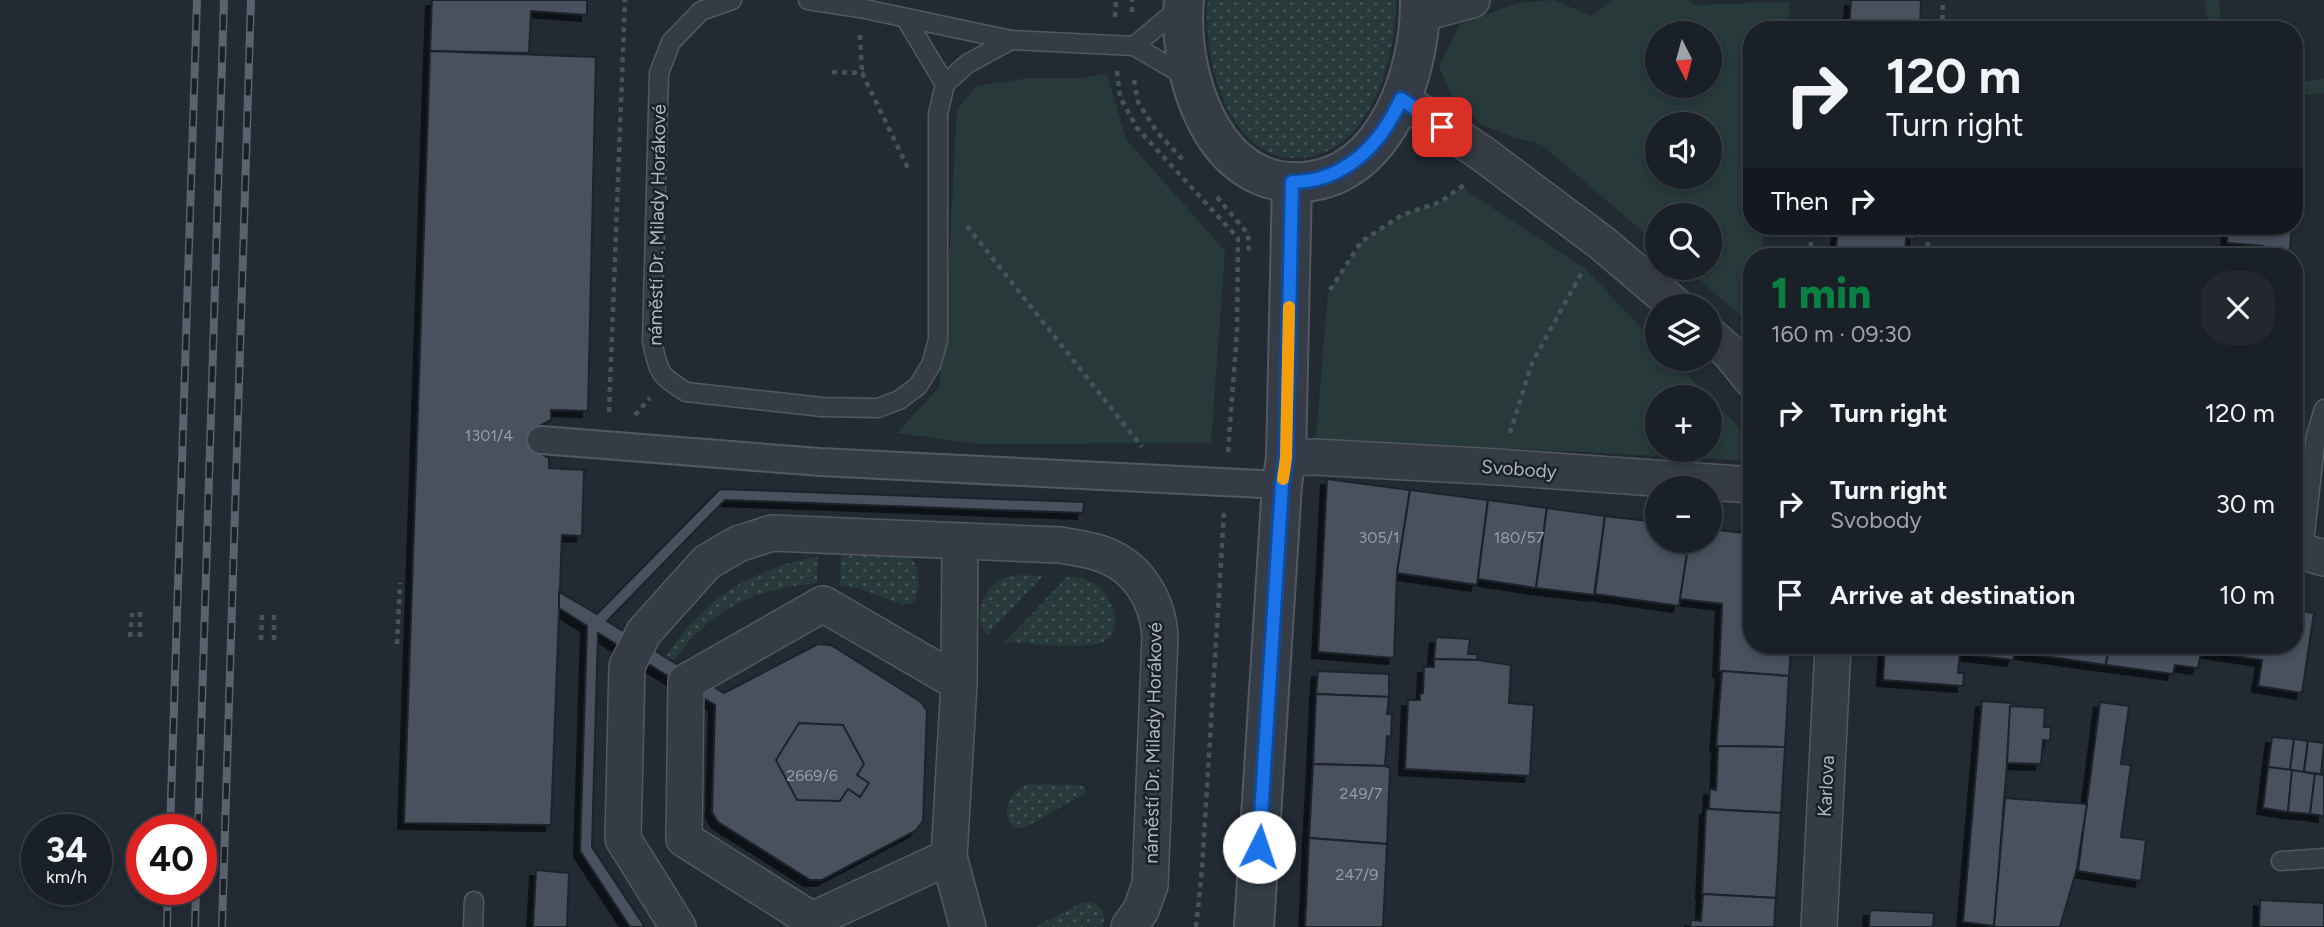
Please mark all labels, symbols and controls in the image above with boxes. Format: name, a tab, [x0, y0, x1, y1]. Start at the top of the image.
north arrow	[1645, 21, 1722, 98]
map controls	[1645, 21, 1722, 553]
text: 120 m	[1886, 46, 2021, 105]
icon: right	[1771, 49, 1862, 140]
pin	[1412, 97, 1472, 157]
street label: náměstí Dr. Milady Horákové	[643, 104, 671, 346]
text: Turn right	[1886, 106, 2024, 144]
icon: arrive	[1423, 108, 1461, 146]
button: sound	[1645, 112, 1722, 189]
icon: right	[1843, 182, 1881, 220]
text: Then	[1771, 185, 1829, 217]
button: search	[1645, 203, 1722, 280]
text: 1 min	[1771, 268, 1871, 319]
button: close	[2201, 271, 2275, 345]
button: layers	[1645, 294, 1722, 371]
text: 160 m · 09:30	[1771, 320, 1912, 348]
button: +	[1645, 385, 1722, 462]
icon: right	[1771, 394, 1809, 432]
text: Turn right	[1830, 397, 1947, 429]
text: 120 m	[2205, 397, 2275, 429]
house number: 1301/4	[465, 426, 513, 445]
street label: Svobody	[1480, 455, 1558, 483]
text: Turn right	[1830, 474, 1947, 506]
button: −	[1645, 476, 1722, 553]
icon: right	[1771, 485, 1809, 523]
text: 30 m	[2216, 488, 2275, 520]
text: Svobody	[1830, 506, 1922, 534]
house number: 305/1	[1359, 528, 1400, 547]
house number: 180/57	[1494, 528, 1545, 547]
icon: arrive	[1771, 576, 1809, 614]
text: Arrive at destination	[1830, 579, 2075, 611]
text: 10 m	[2219, 579, 2275, 611]
street label: náměstí Dr. Milady Horákové	[1139, 622, 1167, 864]
street label: Karlova	[1813, 755, 1839, 817]
house number: 2669/6	[786, 766, 838, 785]
house number: 249/7	[1340, 784, 1383, 803]
position arrow	[1222, 810, 1296, 884]
speed limit sign: 40	[126, 814, 217, 905]
text: 34	[46, 829, 87, 871]
house number: 247/9	[1336, 865, 1378, 884]
text: km/h	[46, 866, 87, 888]

